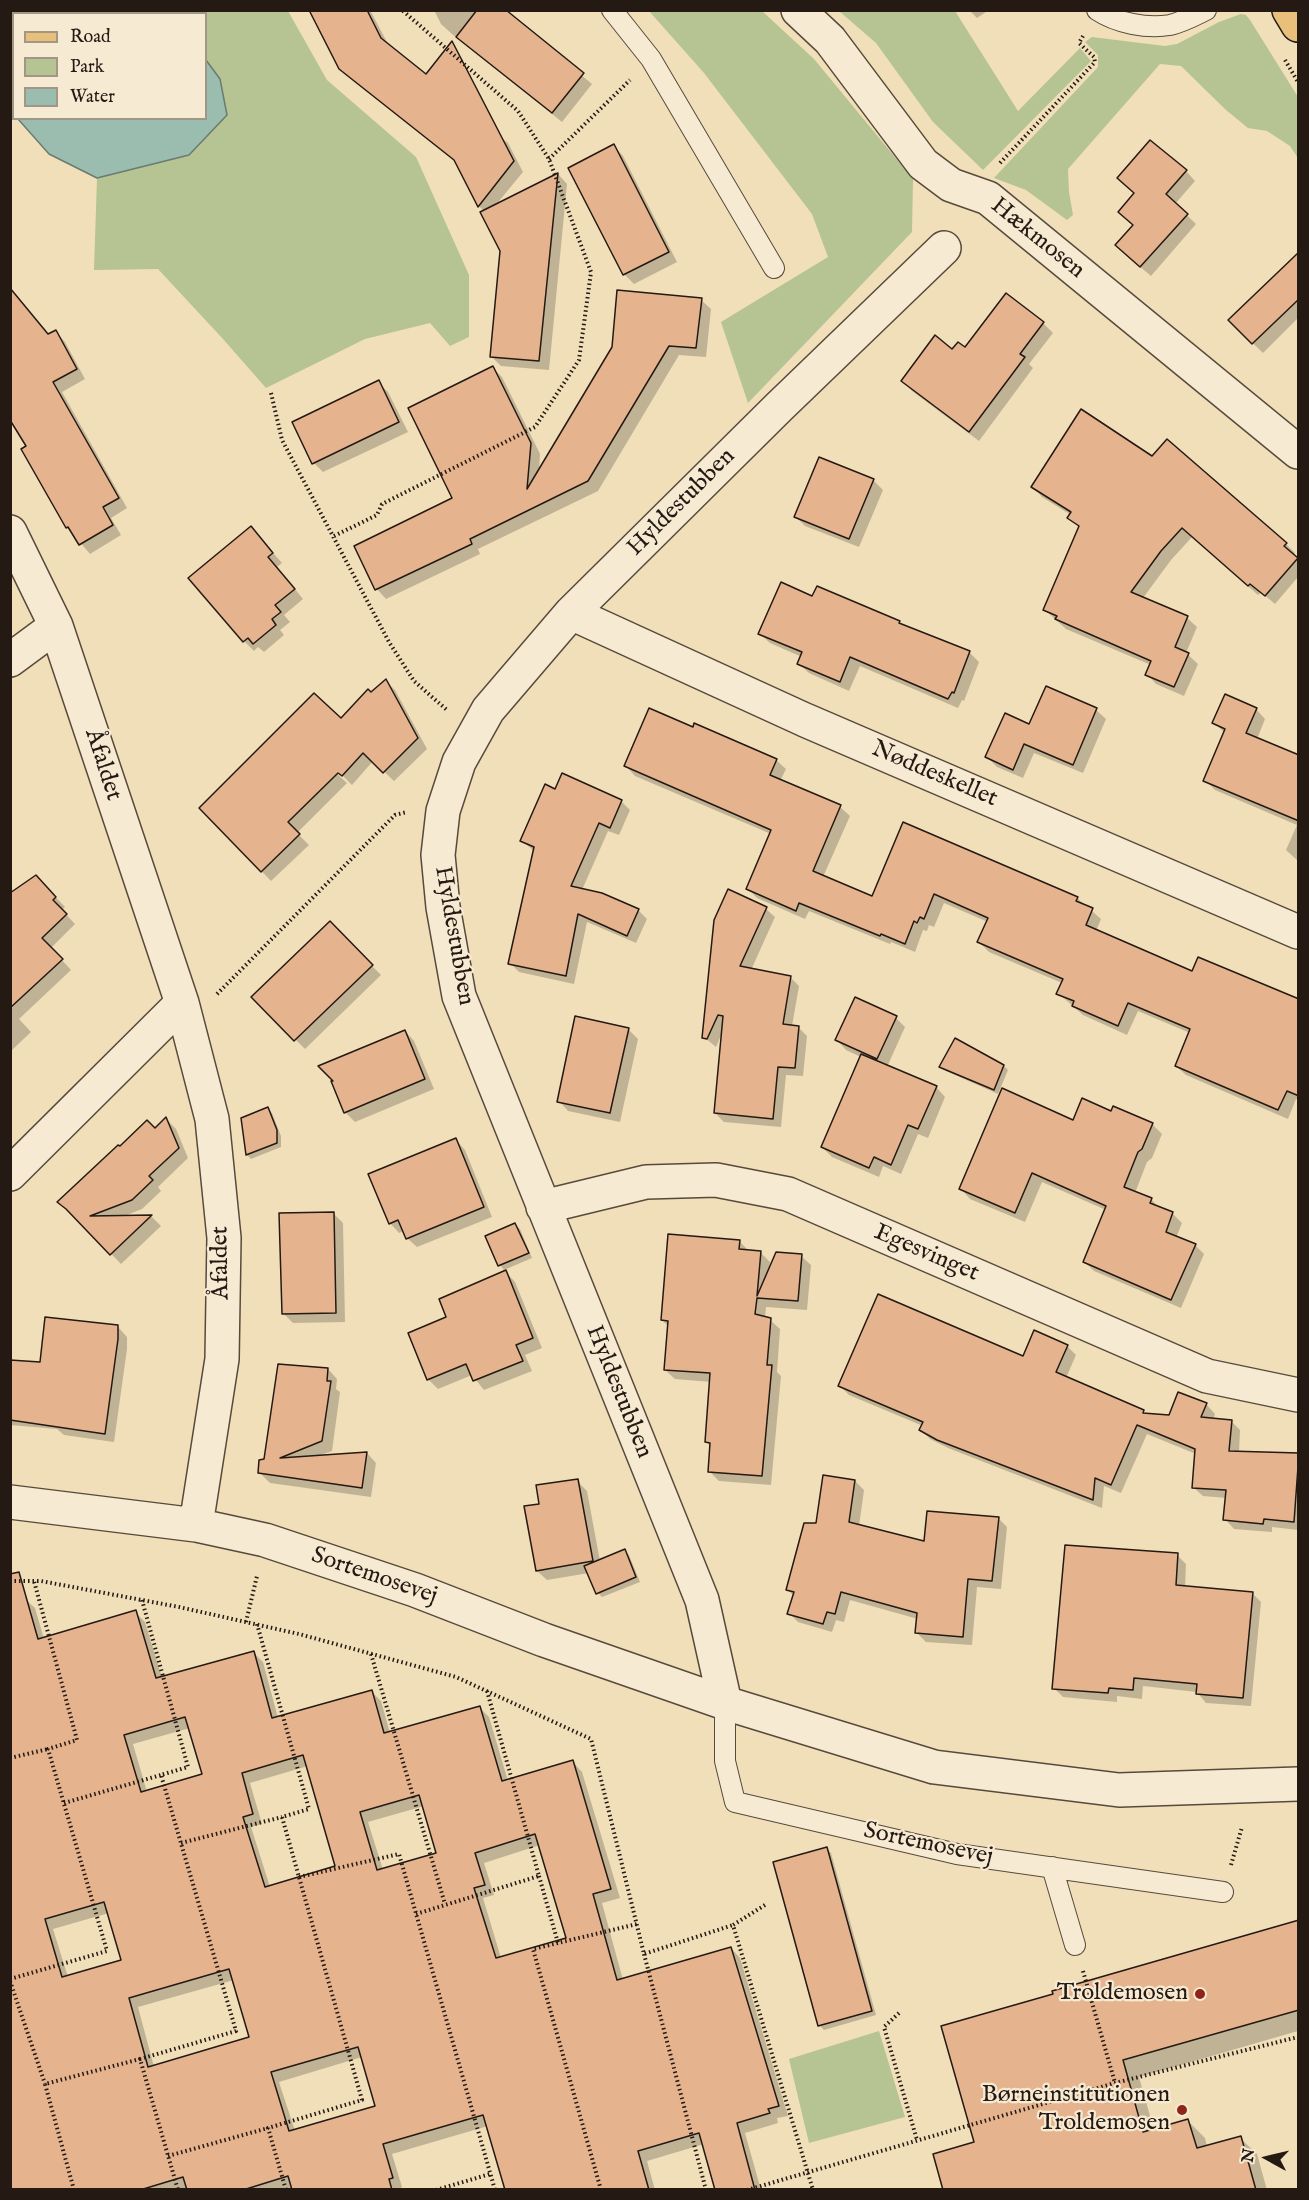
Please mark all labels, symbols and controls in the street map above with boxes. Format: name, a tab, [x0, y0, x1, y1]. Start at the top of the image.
legend	[12, 12, 207, 120]
text: Road	[70, 26, 111, 49]
text: Park	[70, 56, 104, 79]
text: Water	[70, 86, 115, 109]
street label: Hækmosen	[984, 192, 1090, 286]
street label: Hyldestubben	[622, 443, 742, 563]
street label: Åfaldet	[77, 725, 127, 805]
street label: Nøddeskellet	[867, 736, 1001, 814]
street label: Hyldestubben	[427, 864, 479, 1008]
street label: Egesvinget	[869, 1219, 983, 1289]
street label: Åfaldet	[207, 1226, 237, 1300]
street label: Hyldestubben	[578, 1321, 658, 1463]
street label: Sortemosevej	[307, 1542, 441, 1612]
street label: Sortemosevej	[861, 1817, 995, 1873]
place label: Troldemosen	[1057, 1980, 1188, 2008]
marker: Troldemosen	[1193, 1987, 1207, 2001]
place label: Børneinstitutionen Troldemosen	[982, 2082, 1170, 2138]
marker: Børneinstitutionen Troldemosen	[1175, 2103, 1189, 2117]
north arrow	[1237, 2128, 1297, 2188]
text: N	[1238, 2147, 1260, 2164]

